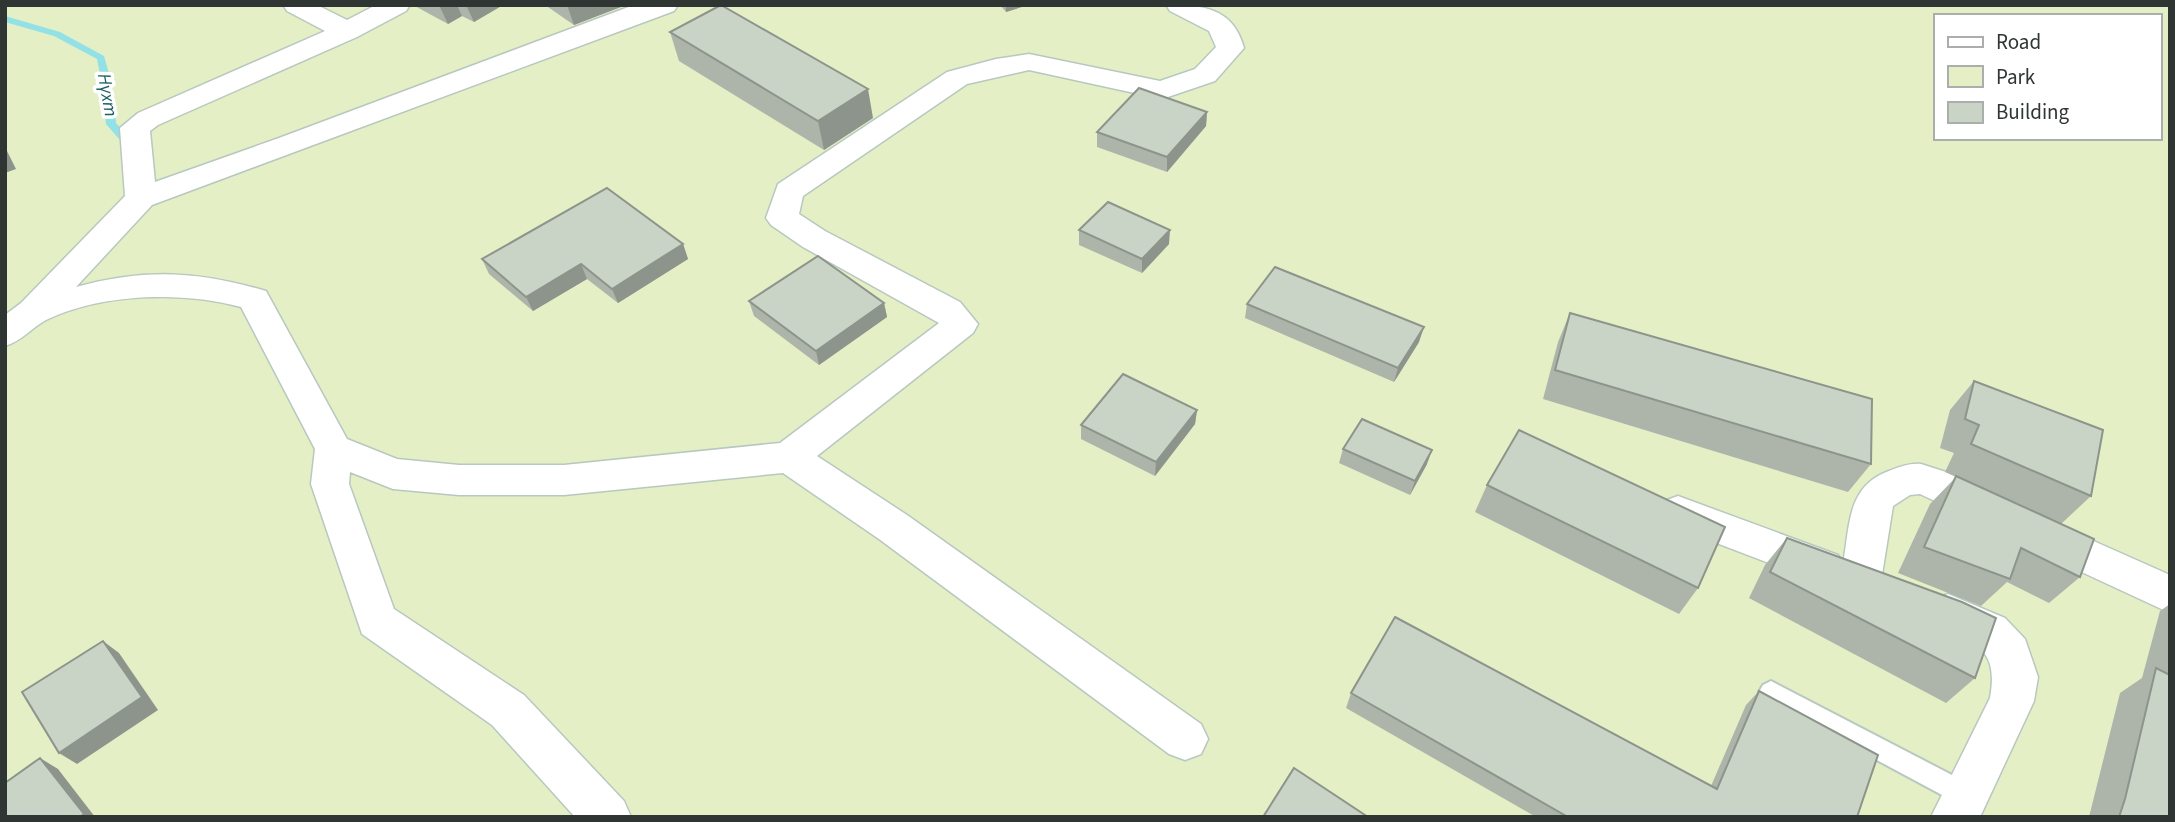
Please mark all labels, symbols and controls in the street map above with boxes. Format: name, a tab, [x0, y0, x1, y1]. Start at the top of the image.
legend	[1934, 14, 2161, 140]
text: Road	[1996, 27, 2041, 57]
text: Park	[1996, 62, 2036, 92]
water label: Нүхт	[90, 71, 124, 119]
text: Building	[1996, 97, 2070, 127]

